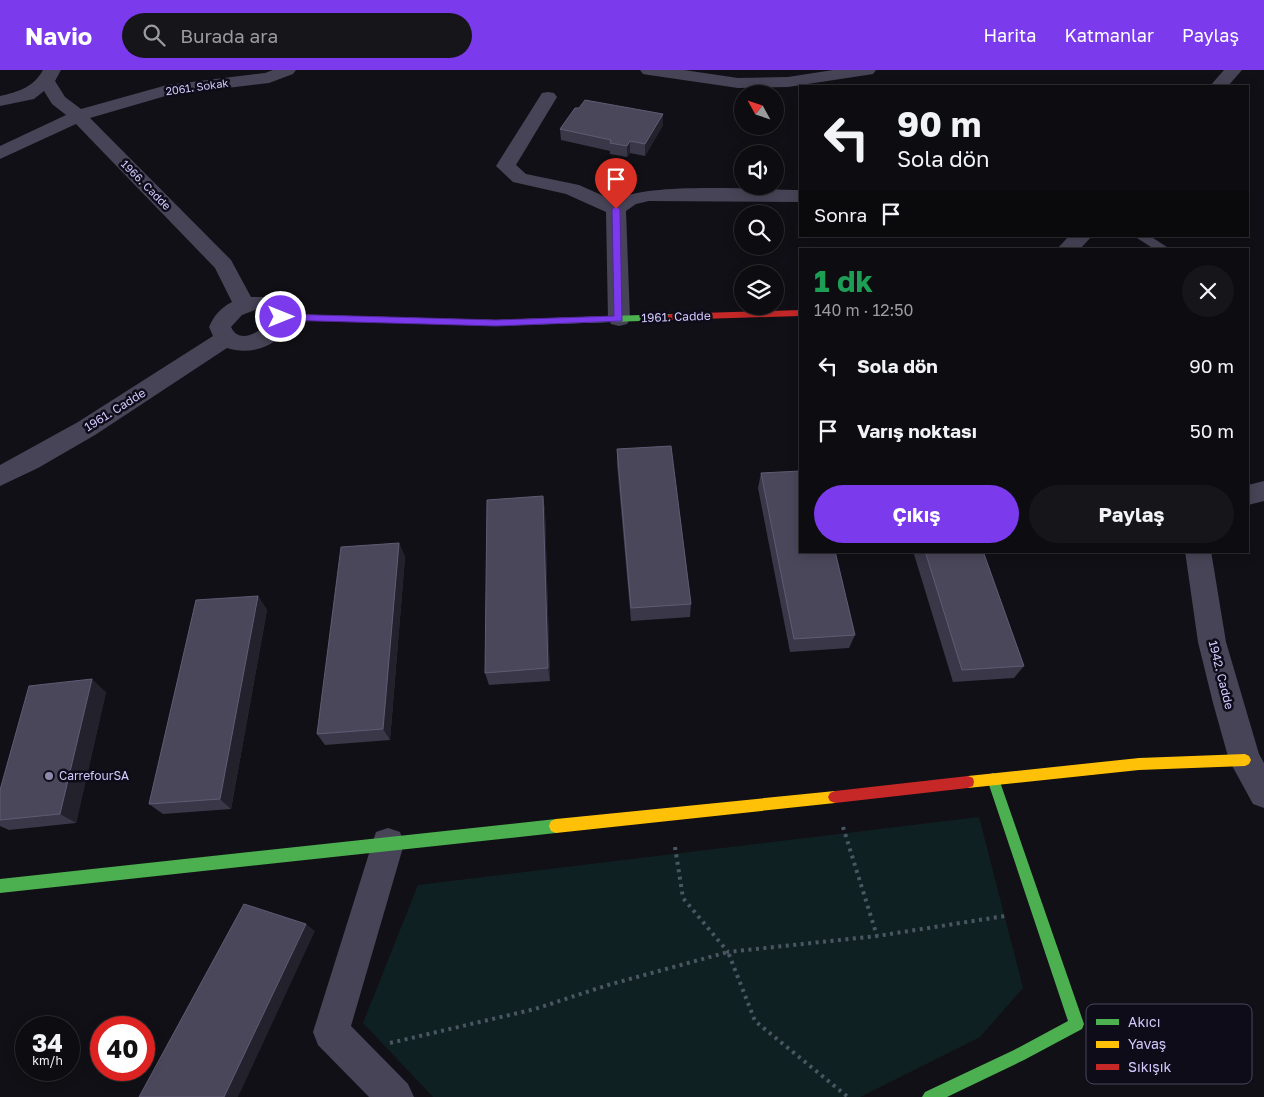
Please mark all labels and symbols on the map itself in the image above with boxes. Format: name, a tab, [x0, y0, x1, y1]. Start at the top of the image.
street label: 2061. Sokak	[165, 76, 229, 97]
north arrow	[734, 85, 784, 135]
street label: 1966. Cadde	[119, 157, 174, 212]
pin	[595, 158, 637, 209]
position arrow	[254, 290, 306, 342]
street label: 1961. Cadde	[641, 308, 711, 325]
street label: 1961. Cadde	[81, 385, 148, 434]
street label: 1942. Cadde	[1206, 639, 1237, 711]
place label: CarrefourSA	[59, 768, 129, 783]
marker: CarrefourSA	[43, 770, 55, 782]
legend	[1086, 1004, 1252, 1084]
text: Akıcı	[1128, 1013, 1160, 1030]
speed limit sign: 40	[90, 1016, 155, 1081]
text: Yavaş	[1128, 1035, 1166, 1052]
text: Sıkışık	[1128, 1058, 1172, 1075]

